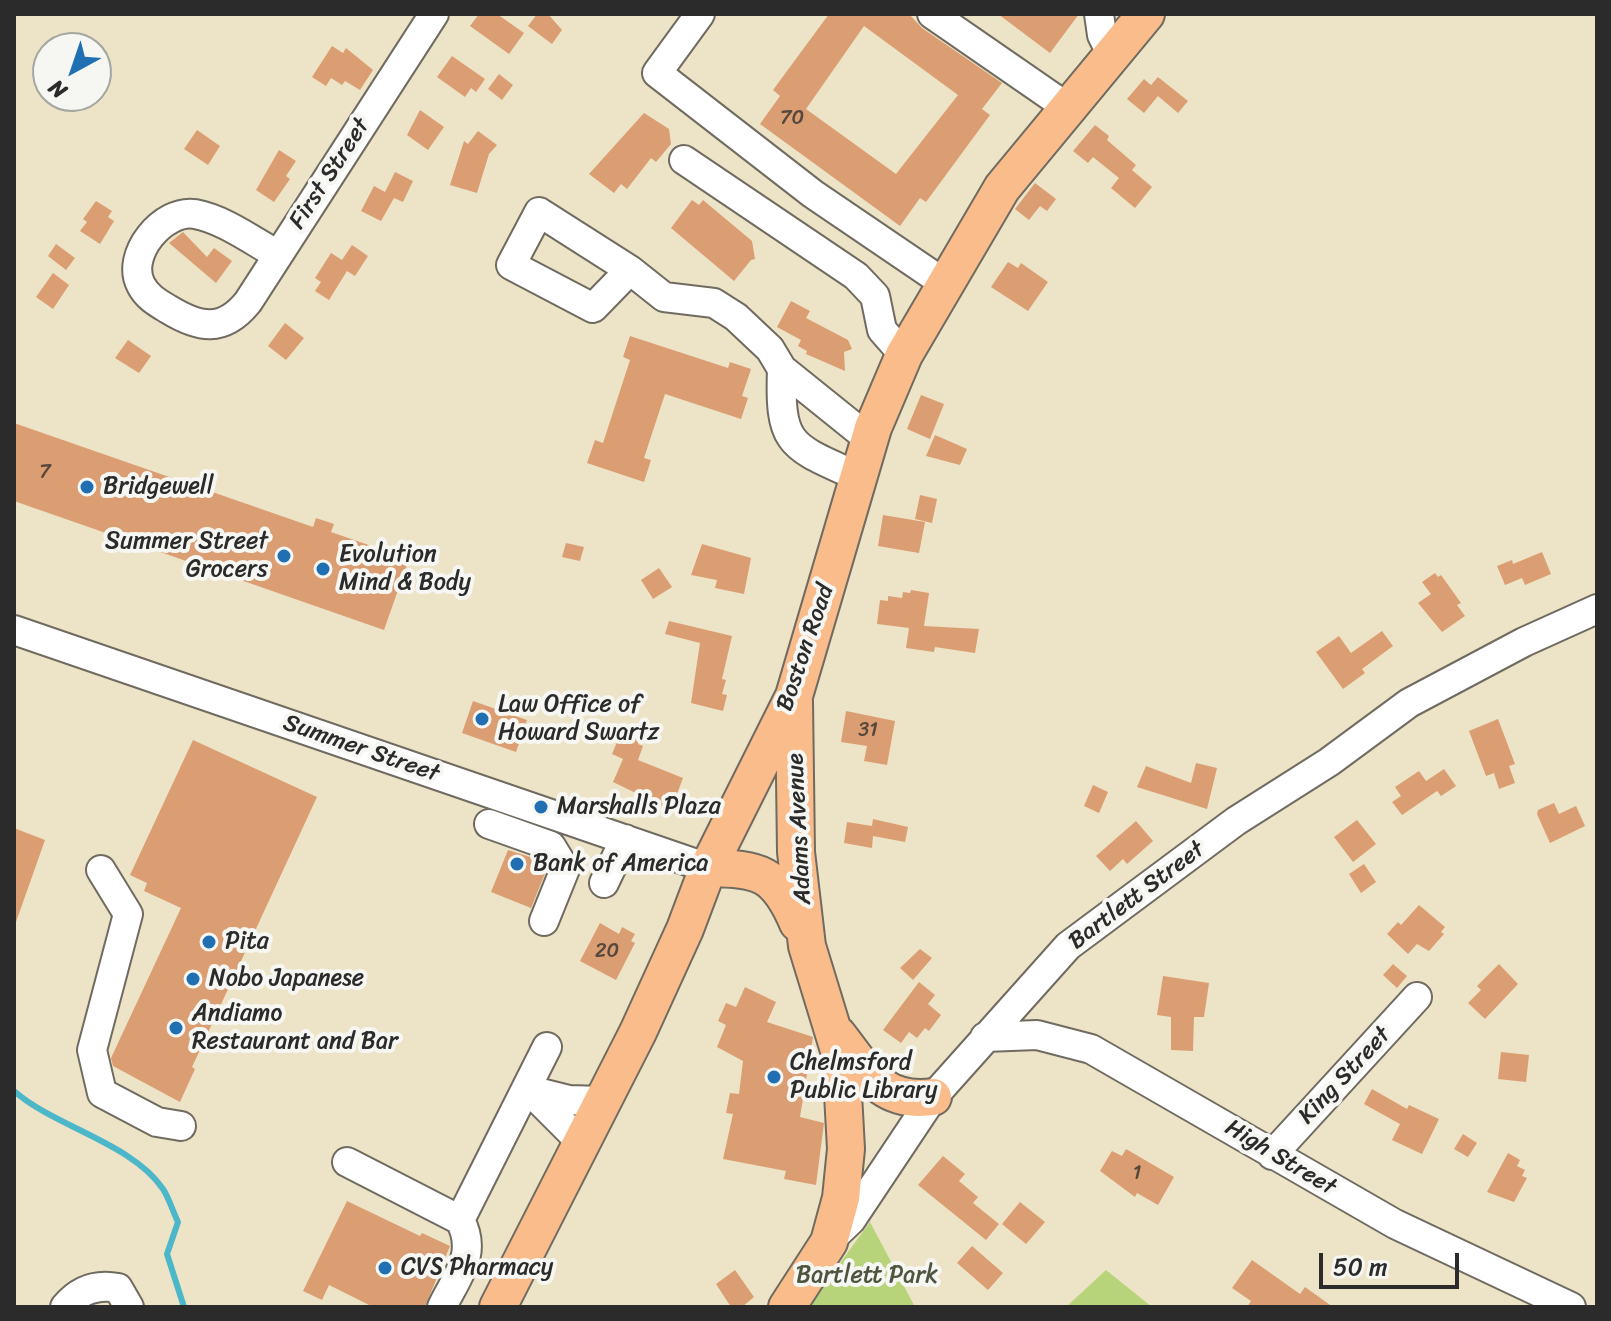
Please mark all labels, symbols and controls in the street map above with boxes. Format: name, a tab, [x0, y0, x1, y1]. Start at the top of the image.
north arrow	[32, 32, 112, 112]
text: N	[39, 69, 76, 109]
house number: 70	[780, 107, 804, 131]
street label: First Street	[284, 113, 376, 235]
house number: 7	[39, 461, 51, 485]
place label: Bridgewell	[103, 473, 214, 501]
marker: Bridgewell	[78, 478, 96, 496]
place label: Summer Street Grocers	[105, 528, 268, 584]
place label: Evolution Mind & Body	[339, 541, 471, 597]
marker: Summer Street Grocers	[275, 547, 293, 565]
marker: Evolution Mind & Body	[314, 560, 332, 578]
street label: Boston Road	[771, 581, 841, 715]
place label: Law Office of Howard Swartz	[498, 691, 659, 747]
street label: Summer Street	[279, 709, 443, 789]
marker: Law Office of Howard Swartz	[473, 710, 491, 728]
house number: 31	[858, 719, 878, 743]
street label: Adams Avenue	[782, 753, 818, 905]
place label: Marshalls Plaza	[557, 793, 721, 821]
marker: Marshalls Plaza	[532, 798, 550, 816]
street label: Bartlett Street	[1063, 836, 1211, 956]
place label: Bank of America	[533, 850, 708, 878]
marker: Bank of America	[508, 855, 526, 873]
place label: Pita	[225, 928, 269, 956]
marker: Pita	[200, 933, 218, 951]
house number: 20	[595, 940, 619, 964]
place label: Nobo Japanese	[209, 965, 364, 993]
marker: Nobo Japanese	[184, 970, 202, 988]
place label: Andiamo Restaurant and Bar	[192, 1000, 398, 1056]
marker: Andiamo Restaurant and Bar	[167, 1019, 185, 1037]
street label: King Street	[1293, 1021, 1397, 1131]
place label: Chelmsford Public Library	[790, 1049, 937, 1105]
marker: Chelmsford Public Library	[765, 1068, 783, 1086]
street label: High Street	[1219, 1114, 1341, 1202]
house number: 1	[1133, 1162, 1141, 1186]
scale bar	[1323, 1237, 1463, 1287]
text: 50 m	[1333, 1246, 1388, 1288]
place label: CVS Pharmacy	[401, 1254, 553, 1282]
marker: CVS Pharmacy	[376, 1259, 394, 1277]
park label: Bartlett Park	[796, 1262, 938, 1290]

